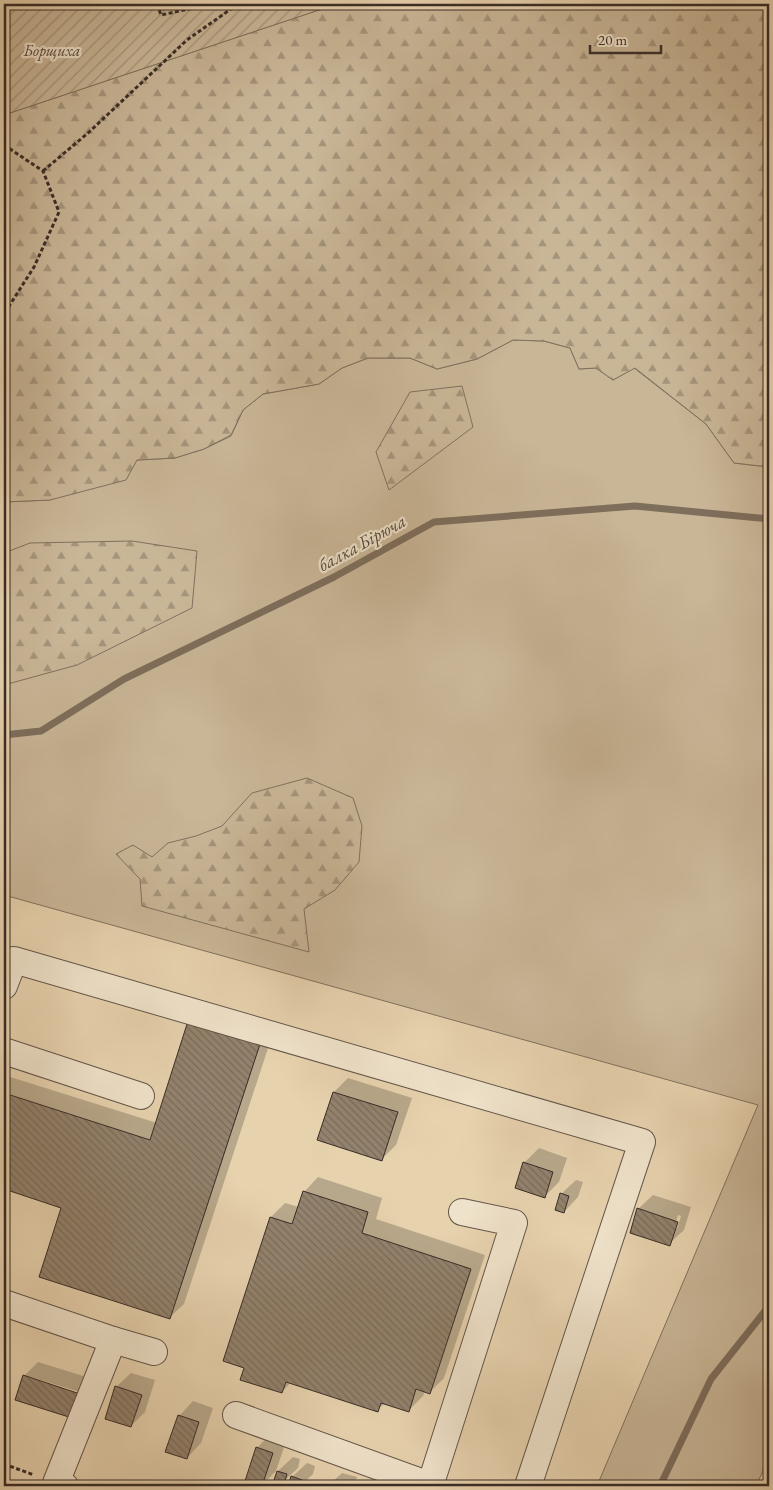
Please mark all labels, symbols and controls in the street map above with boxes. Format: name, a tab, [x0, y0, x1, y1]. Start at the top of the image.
scale bar	[590, 22, 662, 54]
text: 20 m	[598, 30, 627, 49]
park label: Борщиха	[23, 40, 80, 61]
water label: балка Бірюча	[314, 509, 410, 577]

